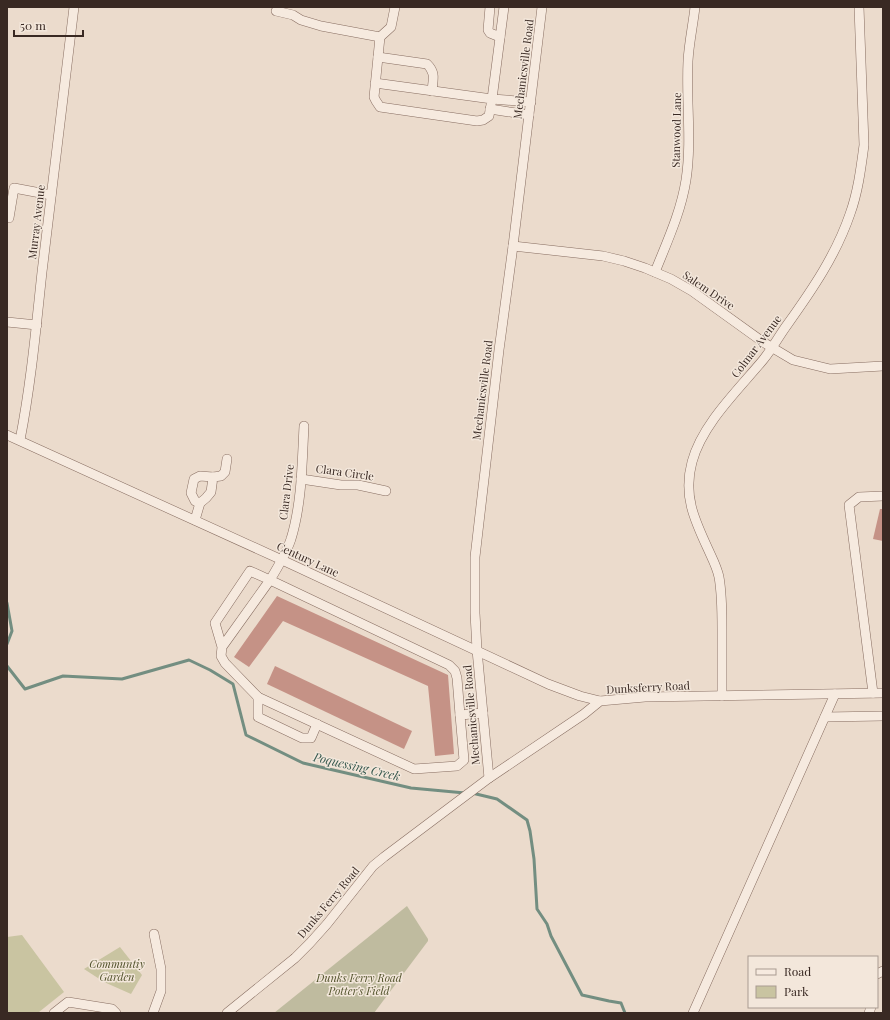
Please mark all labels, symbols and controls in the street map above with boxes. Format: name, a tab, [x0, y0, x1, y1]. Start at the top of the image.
scale bar	[14, 12, 83, 38]
text: 50 m	[20, 17, 46, 33]
street label: Mechanicsville Road	[509, 18, 537, 120]
street label: Stanwood Lane	[668, 92, 684, 168]
street label: Murray Avenue	[24, 183, 48, 260]
street label: Salem Drive	[680, 267, 738, 313]
street label: Colmar Avenue	[727, 311, 785, 381]
street label: Mechanicsville Road	[468, 339, 496, 441]
street label: Clara Circle	[315, 460, 375, 484]
street label: Clara Drive	[275, 463, 297, 521]
street label: Century Lane	[274, 538, 342, 580]
street label: Mechanicsville Road	[459, 664, 483, 766]
street label: Dunksferry Road	[606, 677, 691, 697]
water label: Poquessing Creek	[311, 748, 402, 784]
street label: Dunks Ferry Road	[294, 863, 363, 941]
park label: Communtiy Garden	[89, 956, 145, 984]
legend	[748, 956, 878, 1008]
text: Road	[784, 963, 811, 979]
park label: Dunks Ferry Road Potter's Field	[315, 970, 403, 998]
text: Park	[784, 983, 809, 999]

